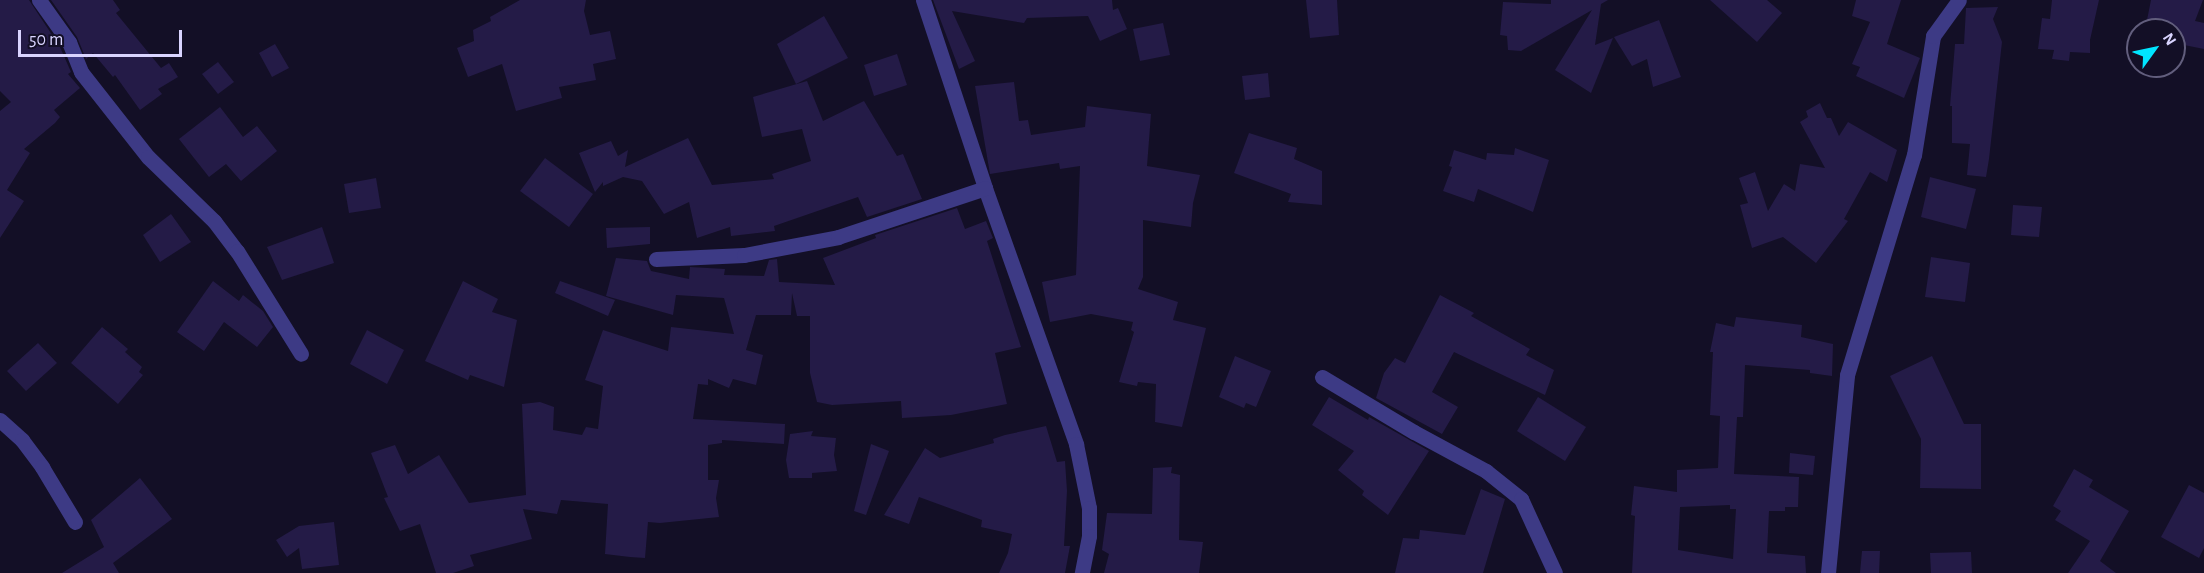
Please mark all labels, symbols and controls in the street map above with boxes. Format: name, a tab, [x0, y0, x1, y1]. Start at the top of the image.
scale bar	[21, 18, 184, 56]
north arrow	[2126, 18, 2186, 78]
text: N	[2160, 30, 2179, 48]
text: 50 m	[29, 31, 63, 49]

